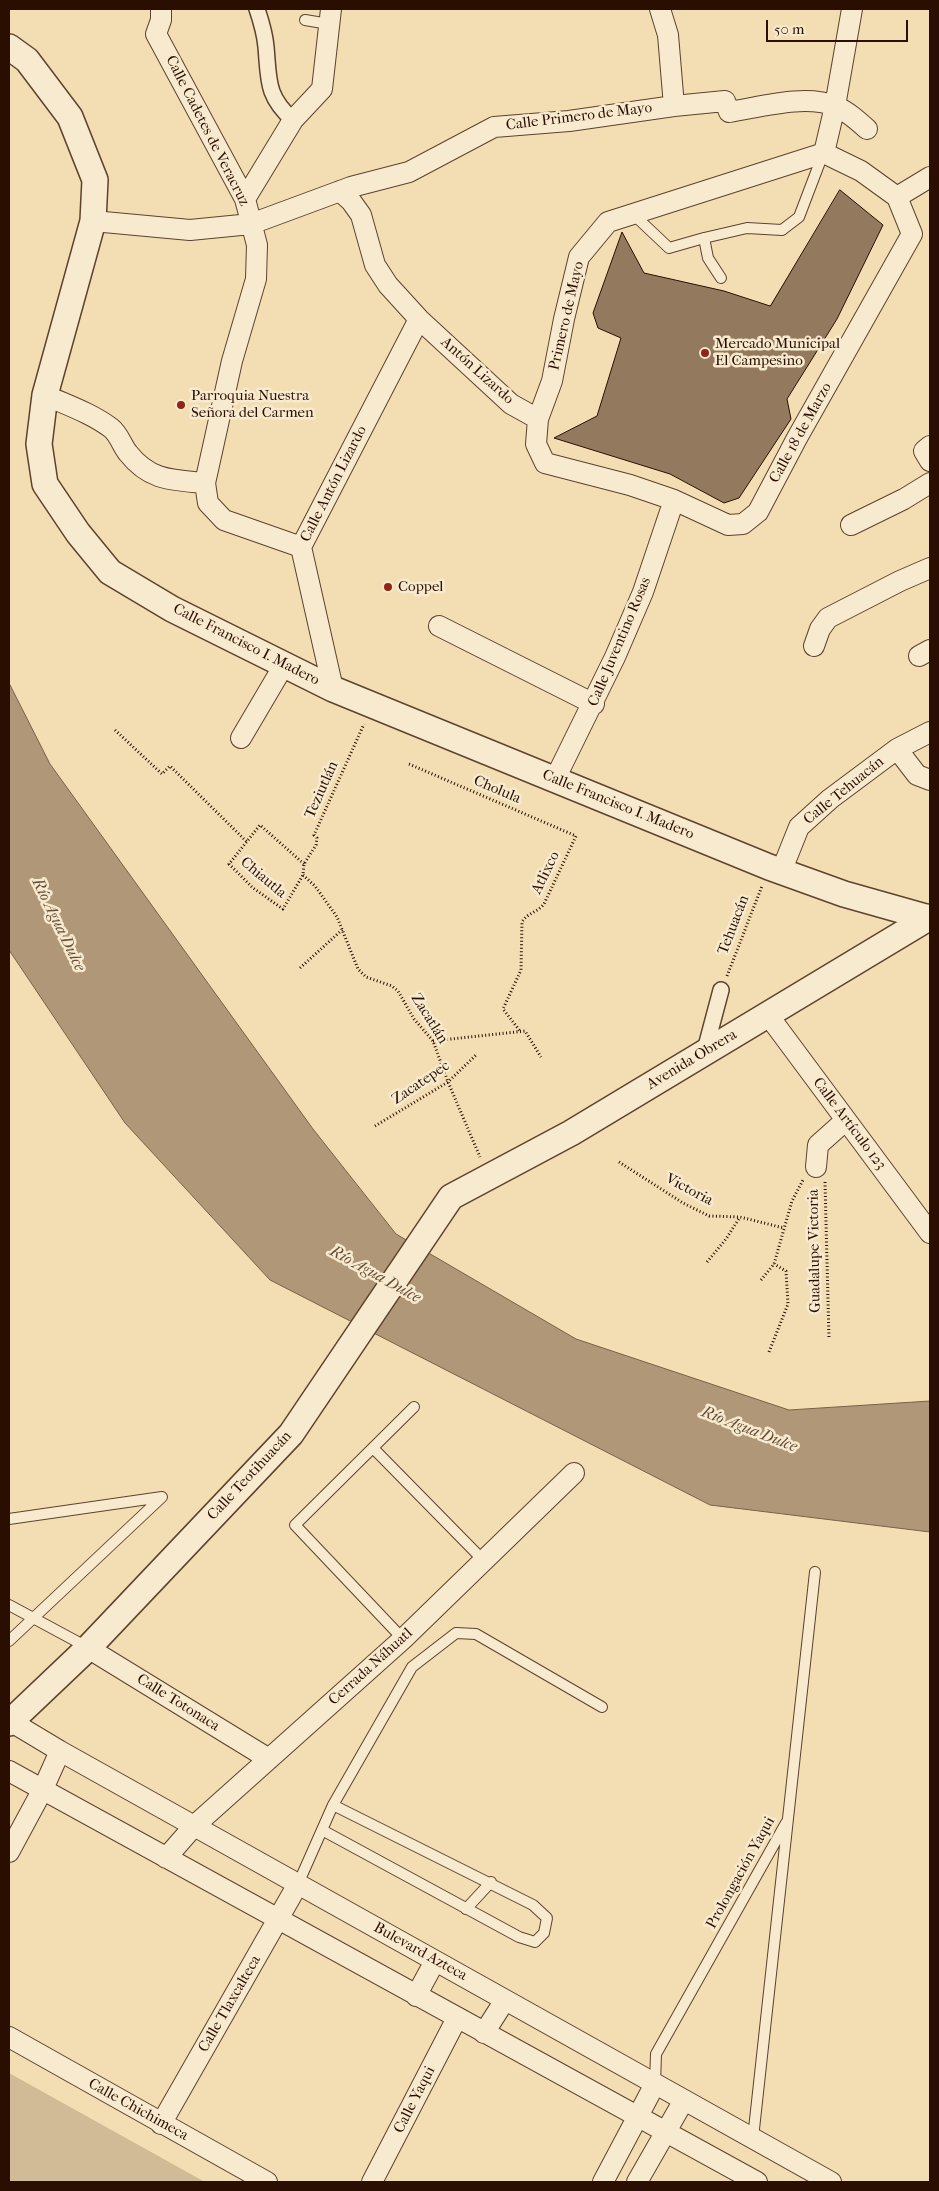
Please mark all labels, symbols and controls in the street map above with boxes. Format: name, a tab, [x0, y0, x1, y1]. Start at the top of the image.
scale bar	[769, 10, 912, 42]
text: 50 m	[774, 20, 804, 38]
street label: Calle Cadetes de Veracruz	[161, 53, 253, 209]
street label: Calle Primero de Mayo	[505, 99, 653, 135]
street label: Primero de Mayo	[546, 260, 588, 372]
street label: Antón Lizardo	[437, 333, 517, 409]
place label: Mercado Municipal El Campesino	[715, 335, 840, 370]
marker: Mercado Municipal El Campesino	[699, 347, 711, 359]
street label: Calle 18 de Marzo	[766, 380, 836, 486]
place label: Parroquia Nuestra Señora del Carmen	[191, 387, 314, 422]
marker: Parroquia Nuestra Señora del Carmen	[175, 399, 187, 411]
street label: Calle Antón Lizardo	[297, 423, 371, 545]
street label: Calle Juventino Rosas	[585, 575, 655, 709]
place label: Coppel	[398, 578, 443, 596]
marker: Coppel	[382, 581, 394, 593]
street label: Calle Francisco I. Madero	[170, 600, 322, 690]
street label: Calle Tehuacán	[800, 753, 888, 829]
street label: Teziutlán	[301, 759, 343, 821]
street label: Calle Francisco I. Madero	[540, 766, 696, 844]
street label: Cholula	[471, 772, 523, 808]
street label: Atlixco	[528, 849, 564, 897]
street label: Chiautla	[236, 854, 290, 902]
water label: Río Agua Dulce	[27, 875, 89, 975]
street label: Tehuacán	[714, 893, 754, 957]
street label: Zacatlán	[407, 991, 451, 1047]
street label: Avenida Obrera	[644, 1026, 740, 1094]
street label: Zacatepec	[389, 1057, 453, 1109]
street label: Calle Artículo 123	[808, 1074, 890, 1174]
street label: Victoria	[662, 1170, 716, 1210]
street label: Guadalupe Victoria	[805, 1189, 825, 1313]
water label: Río Agua Dulce	[326, 1242, 424, 1308]
water label: Río Agua Dulce	[698, 1403, 800, 1457]
street label: Calle Teotihuacán	[204, 1428, 296, 1524]
street label: Cerrada Náhuatl	[325, 1625, 417, 1709]
street label: Calle Totonaca	[133, 1670, 223, 1736]
street label: Prolongación Yaqui	[703, 1814, 779, 1932]
street label: Bulevard Azteca	[370, 1919, 470, 1985]
street label: Calle Tlaxcalteca	[195, 1952, 265, 2056]
street label: Calle Yaqui	[391, 2064, 439, 2136]
street label: Calle Chichimeca	[85, 2075, 191, 2145]

